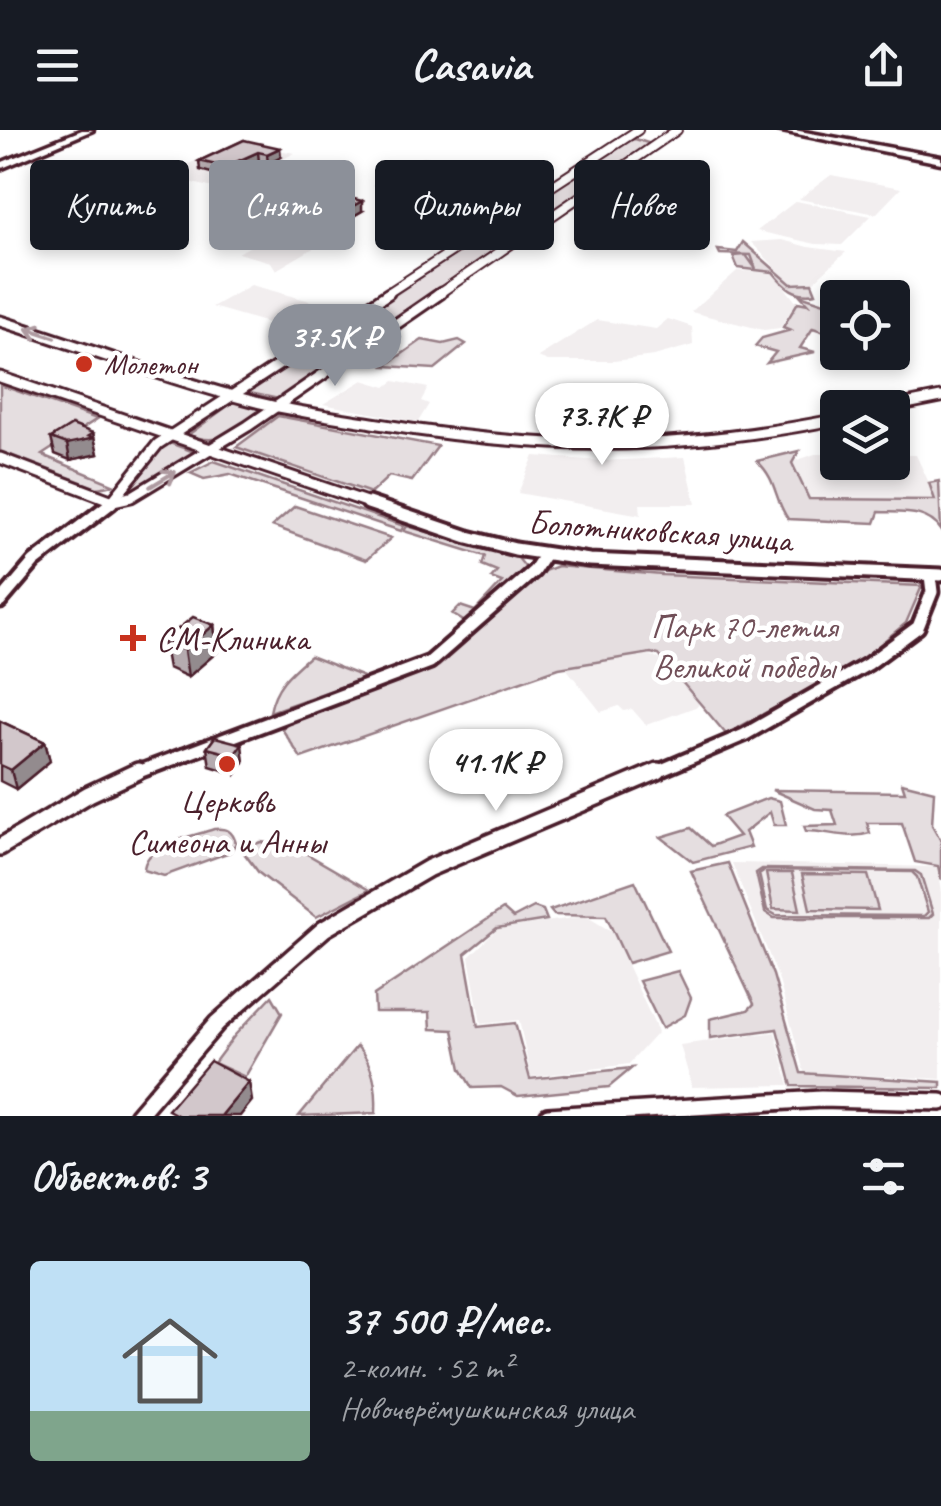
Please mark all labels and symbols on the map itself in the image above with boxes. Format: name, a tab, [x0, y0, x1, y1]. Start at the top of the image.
pin: 37.5K ₽	[243, 304, 427, 389]
one-way arrow	[25, 323, 57, 341]
place label: Молетон	[104, 345, 200, 383]
marker: Молетон	[73, 353, 95, 375]
pin: 73.7K ₽	[510, 383, 694, 468]
one-way arrow	[148, 468, 177, 489]
street label: Болотниковская улица	[527, 499, 796, 563]
park label: Парк 70-летия Великой победы	[651, 604, 840, 689]
place label: СМ-Клиника	[156, 616, 312, 661]
marker: СМ-Клиника	[120, 625, 146, 651]
pin: 41.1K ₽	[404, 729, 588, 814]
marker: Церковь Симеона и Анны	[216, 753, 238, 775]
place label: Церковь Симеона и Анны	[128, 779, 328, 864]

